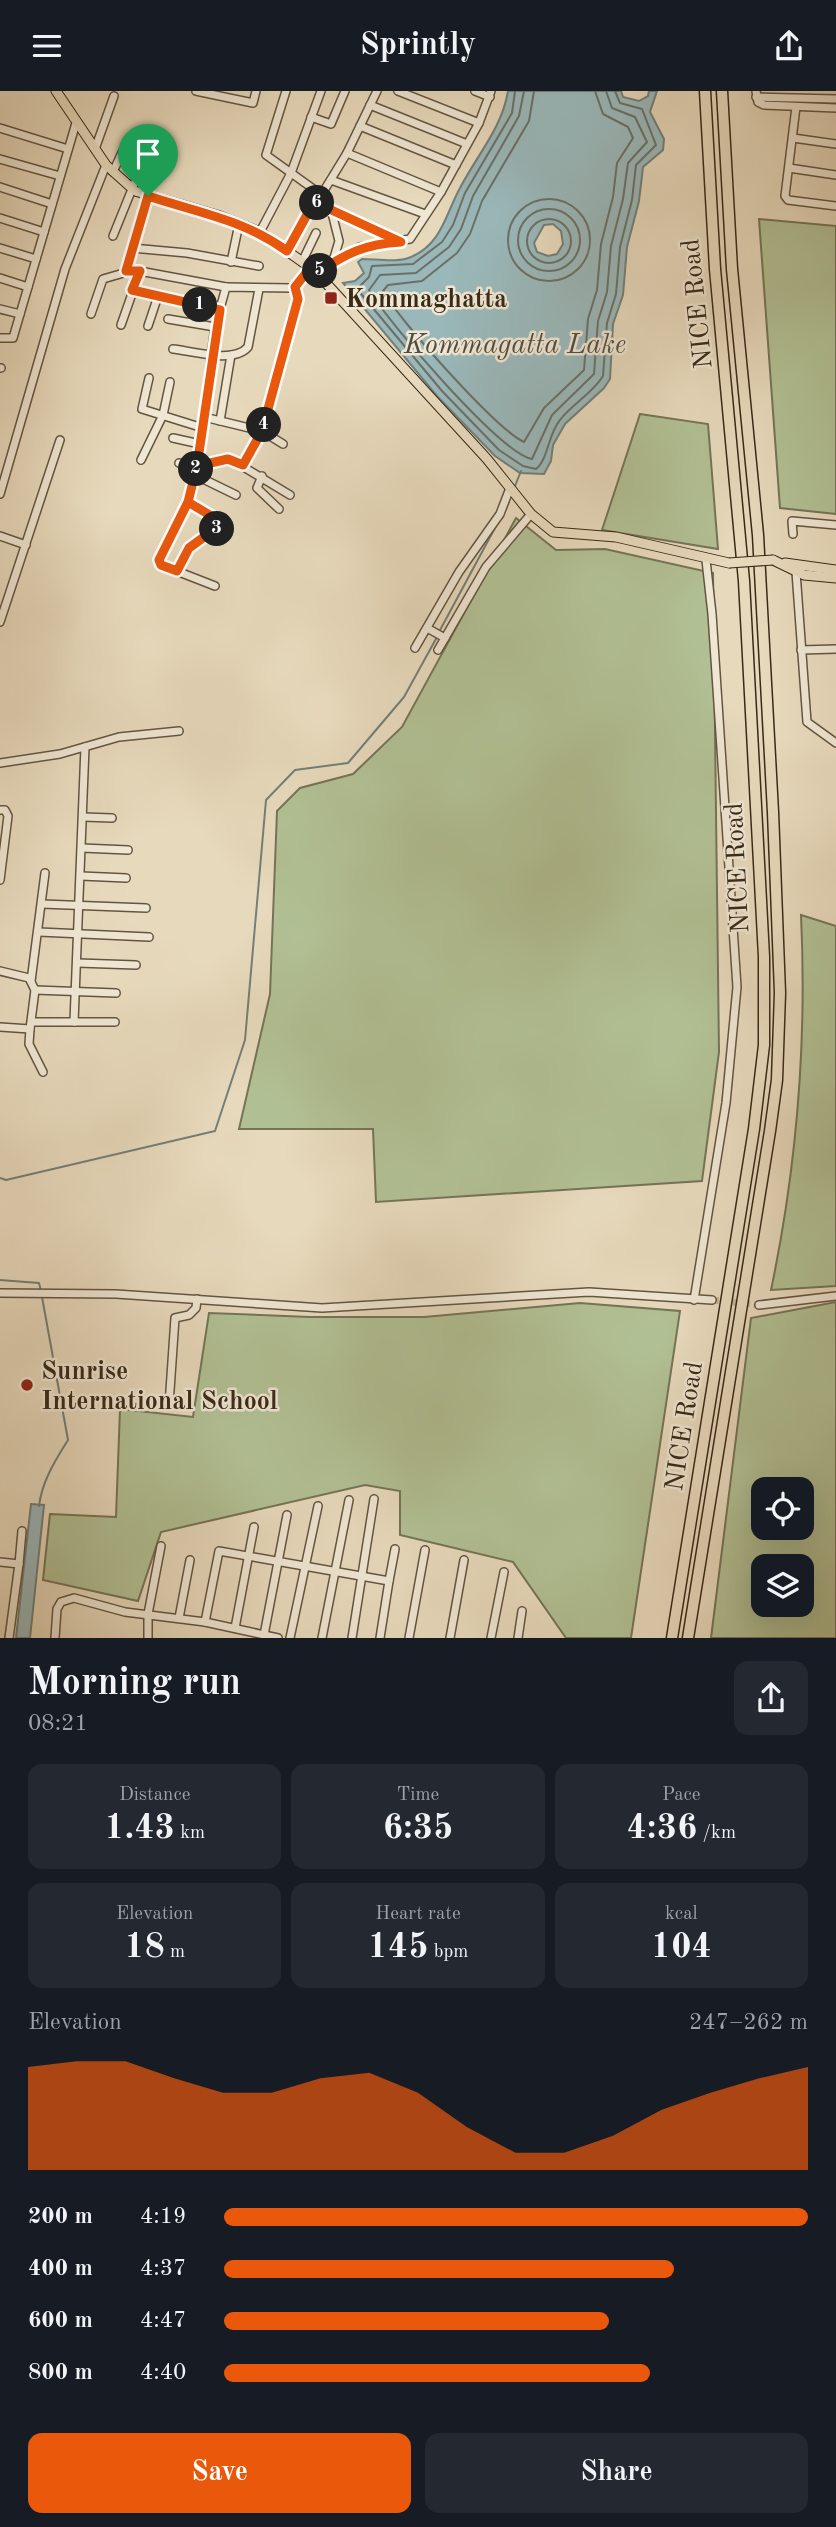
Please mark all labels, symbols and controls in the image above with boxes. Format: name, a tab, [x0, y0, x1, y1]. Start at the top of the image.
icon: menu	[28, 27, 66, 65]
icon: share	[770, 27, 808, 65]
text: Sprintly	[360, 30, 476, 62]
pin	[118, 124, 178, 196]
icon: arrive	[129, 135, 167, 173]
pin: 6	[300, 185, 334, 221]
text: 6	[311, 193, 322, 212]
street label: NICE Road	[678, 237, 718, 370]
pin: 5	[302, 253, 338, 289]
text: 5	[314, 261, 325, 280]
pin: 1	[182, 287, 218, 323]
place label: Kommaghatta	[345, 287, 507, 313]
marker: Kommaghatta	[323, 290, 339, 306]
text: 1	[194, 295, 205, 314]
water label: Kommagatta Lake	[403, 332, 626, 360]
pin: 4	[246, 407, 282, 443]
text: 4	[258, 415, 269, 434]
pin: 2	[178, 451, 214, 487]
text: 2	[190, 459, 201, 478]
pin: 3	[200, 511, 234, 547]
text: 3	[211, 519, 222, 538]
street label: NICE Road	[722, 802, 754, 934]
place label: Sunrise International School	[41, 1359, 278, 1415]
street label: NICE Road	[662, 1360, 708, 1493]
marker: Sunrise International School	[19, 1377, 35, 1393]
map controls	[751, 1477, 814, 1617]
button: locate	[751, 1477, 814, 1540]
button: layers	[751, 1554, 814, 1617]
button: share	[734, 1661, 808, 1735]
text: Morning run	[28, 1665, 241, 1703]
text: 08:21	[28, 1712, 88, 1735]
text: Distance	[119, 1786, 190, 1805]
text: Time	[397, 1786, 439, 1805]
text: Pace	[662, 1786, 701, 1805]
text: 1.43	[104, 1811, 175, 1846]
text: 6:35	[383, 1811, 453, 1846]
text: 4:36	[627, 1811, 697, 1846]
text: km	[175, 1824, 205, 1843]
text: /km	[697, 1824, 736, 1843]
text: Elevation	[116, 1905, 193, 1924]
text: Heart rate	[375, 1905, 461, 1924]
text: kcal	[665, 1905, 698, 1924]
text: 18	[124, 1930, 165, 1965]
text: 145	[368, 1930, 428, 1965]
text: 104	[651, 1930, 712, 1965]
text: m	[165, 1943, 185, 1962]
text: bpm	[428, 1943, 468, 1962]
text: Elevation	[28, 2011, 122, 2034]
text: 247–262 m	[689, 2011, 808, 2034]
text: 200 m	[28, 2205, 93, 2228]
text: 4:19	[140, 2205, 186, 2228]
text: 400 m	[28, 2257, 93, 2280]
text: 4:37	[140, 2257, 186, 2280]
text: 600 m	[28, 2309, 93, 2332]
text: 4:47	[140, 2309, 186, 2332]
text: 800 m	[28, 2361, 93, 2384]
text: 4:40	[140, 2361, 186, 2384]
button: Save	[28, 2433, 411, 2513]
button: Share	[425, 2433, 808, 2513]

